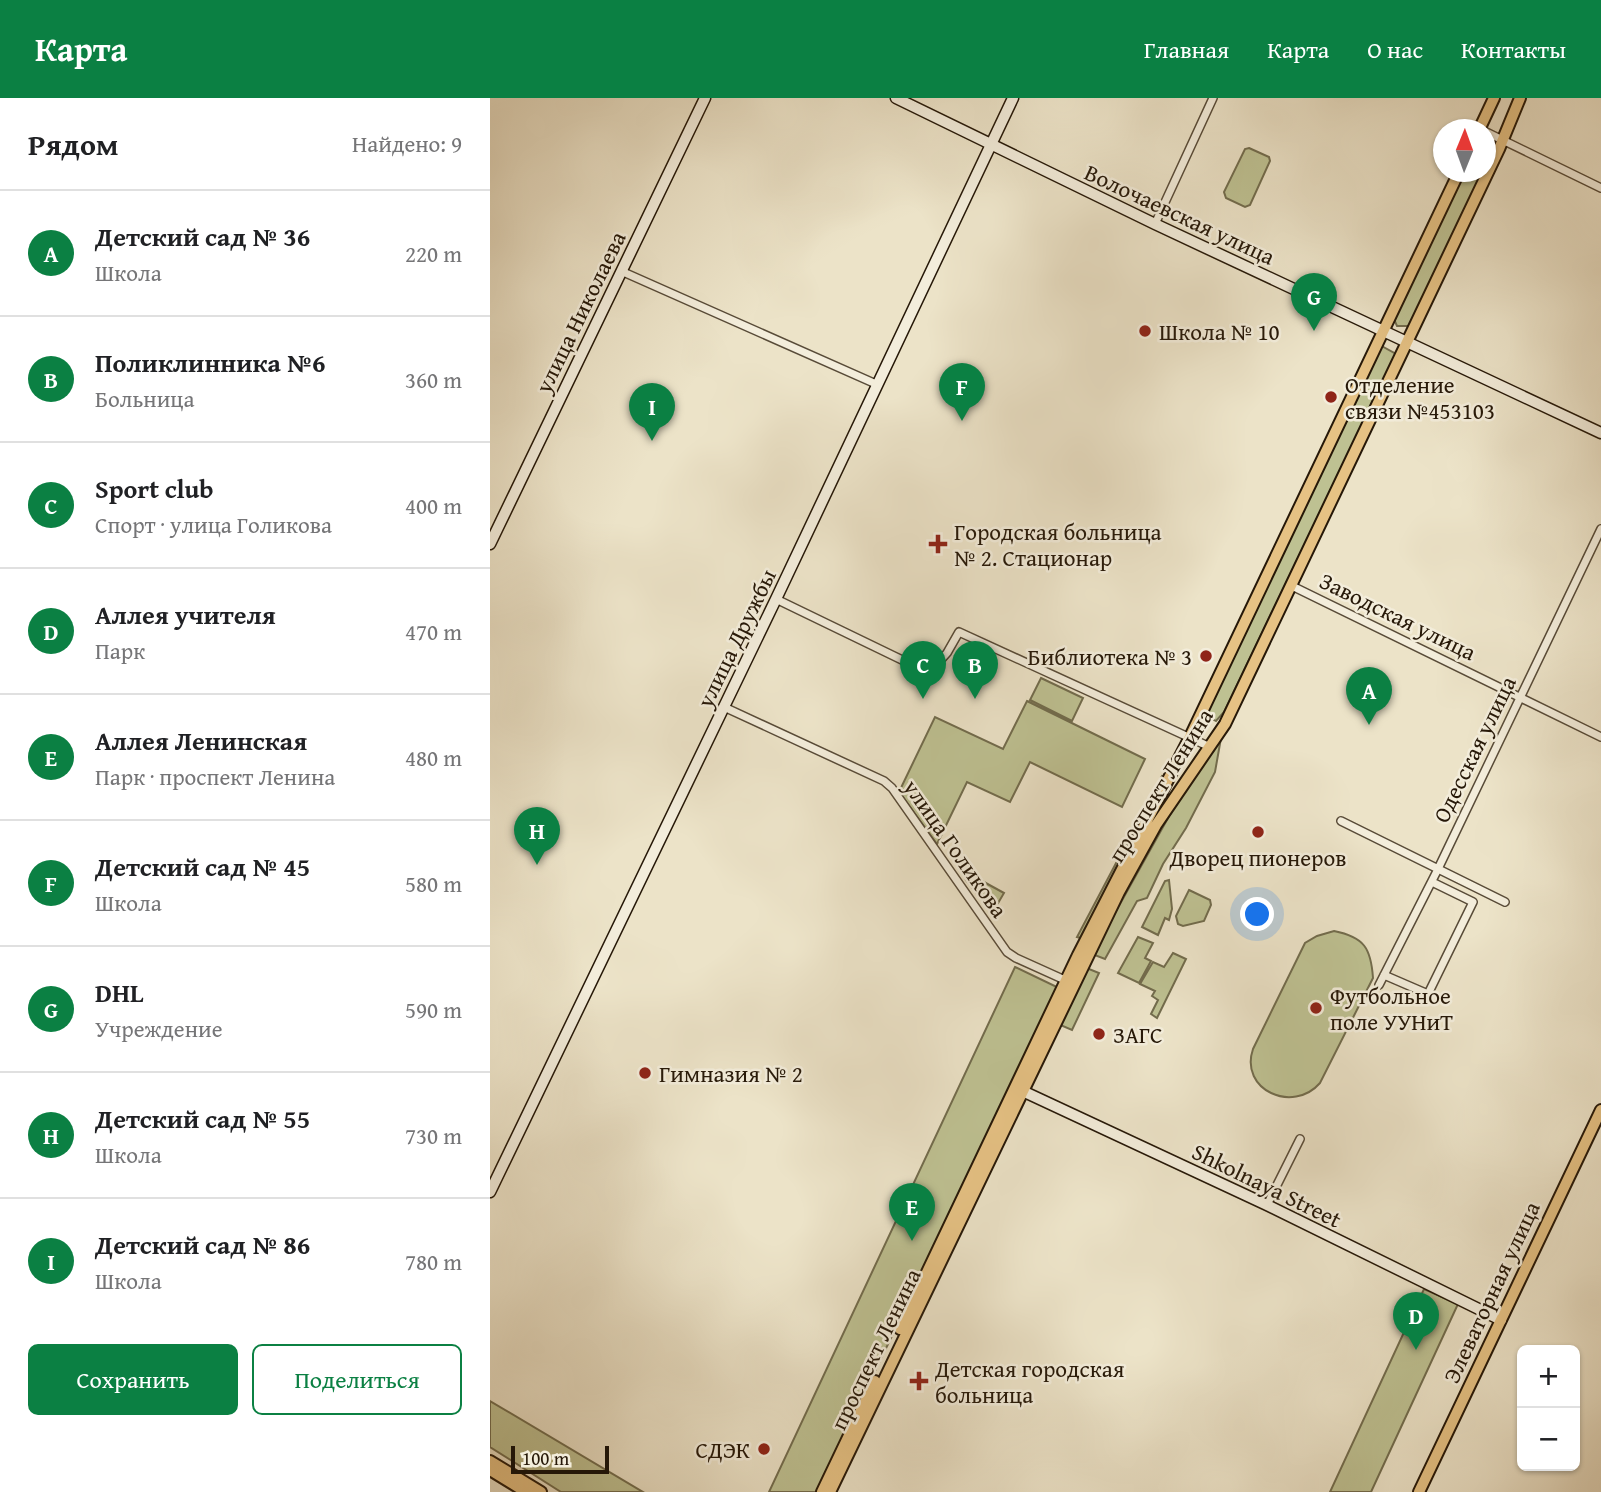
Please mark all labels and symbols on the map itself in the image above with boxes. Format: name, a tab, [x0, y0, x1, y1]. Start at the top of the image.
north arrow	[1433, 119, 1496, 182]
street label: Волочаевская улица	[1079, 155, 1281, 273]
street label: улица Николаева	[526, 225, 634, 399]
pin: G	[1291, 273, 1337, 331]
place label: Школа № 10	[1159, 315, 1280, 348]
marker: Школа № 10	[1137, 323, 1153, 339]
pin: F	[939, 363, 985, 421]
place label: Отделение связи №453103	[1345, 368, 1495, 427]
pin: I	[629, 383, 675, 441]
marker: Отделение связи №453103	[1323, 389, 1339, 405]
place label: Городская больница № 2. Стационар	[954, 515, 1162, 574]
marker: Городская больница № 2. Стационар	[928, 534, 948, 554]
street label: улица Дружбы	[688, 563, 784, 714]
street label: Заводская улица	[1314, 564, 1482, 668]
place label: Библиотека № 3	[1028, 640, 1192, 673]
pin: C	[900, 641, 946, 699]
pin: B	[952, 641, 998, 699]
marker: Библиотека № 3	[1198, 648, 1214, 664]
pin: A	[1346, 667, 1392, 725]
street label: Одесская улица	[1424, 670, 1524, 828]
street label: проспект Ленина	[1099, 702, 1221, 868]
street label: улица Голикова	[895, 771, 1016, 924]
pin: H	[514, 807, 560, 865]
marker: Дворец пионеров	[1250, 824, 1266, 840]
place label: Дворец пионеров	[1169, 841, 1346, 874]
your location	[1240, 897, 1274, 931]
place label: Футбольное поле УУНиТ	[1330, 979, 1453, 1038]
marker: Футбольное поле УУНиТ	[1308, 1000, 1324, 1016]
place label: ЗАГС	[1113, 1018, 1163, 1051]
marker: ЗАГС	[1091, 1026, 1107, 1042]
place label: Гимназия № 2	[659, 1057, 803, 1090]
marker: Гимназия № 2	[637, 1065, 653, 1081]
street label: Shkolnaya Street	[1187, 1135, 1347, 1235]
pin: E	[889, 1183, 935, 1241]
street label: Элеваторная улица	[1434, 1196, 1548, 1388]
street label: проспект Ленина	[822, 1263, 928, 1435]
pin: D	[1393, 1292, 1439, 1350]
place label: Детская городская больница	[934, 1352, 1125, 1411]
marker: Детская городская больница	[909, 1371, 929, 1391]
place label: СДЭК	[696, 1433, 750, 1466]
marker: СДЭК	[756, 1441, 772, 1457]
scale bar	[511, 1443, 609, 1475]

